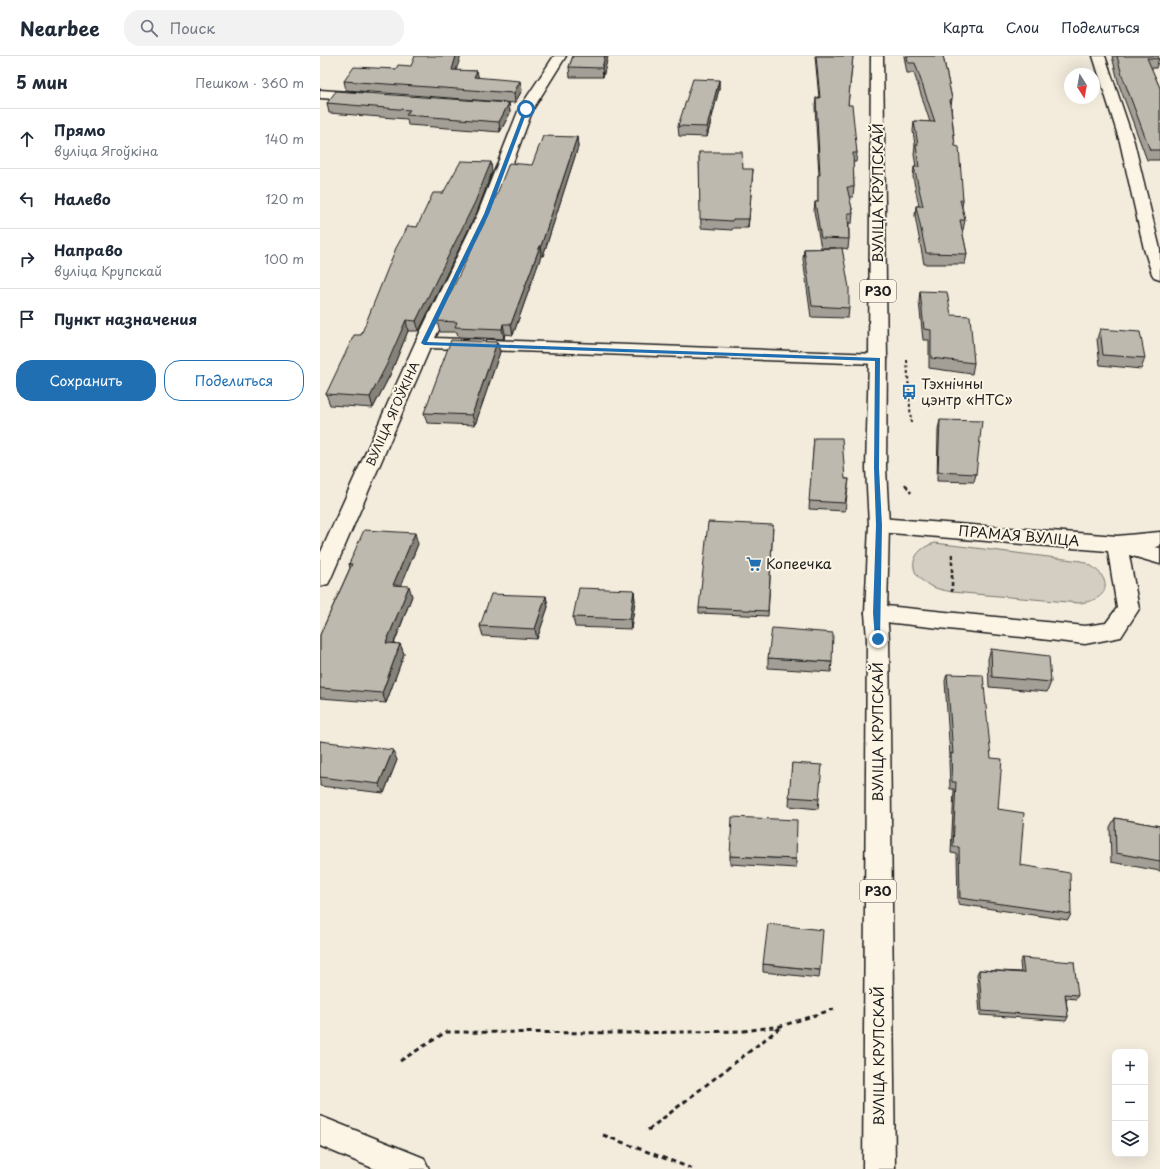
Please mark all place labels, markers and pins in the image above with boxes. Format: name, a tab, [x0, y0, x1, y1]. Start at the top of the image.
place label: Тэхнічны цэнтр «НТС»	[921, 373, 1013, 410]
bus stop icon: Тэхнічны цэнтр «НТС»	[900, 383, 918, 401]
place label: Копеечка	[766, 553, 832, 574]
supermarket icon: Копеечка	[745, 555, 763, 573]

